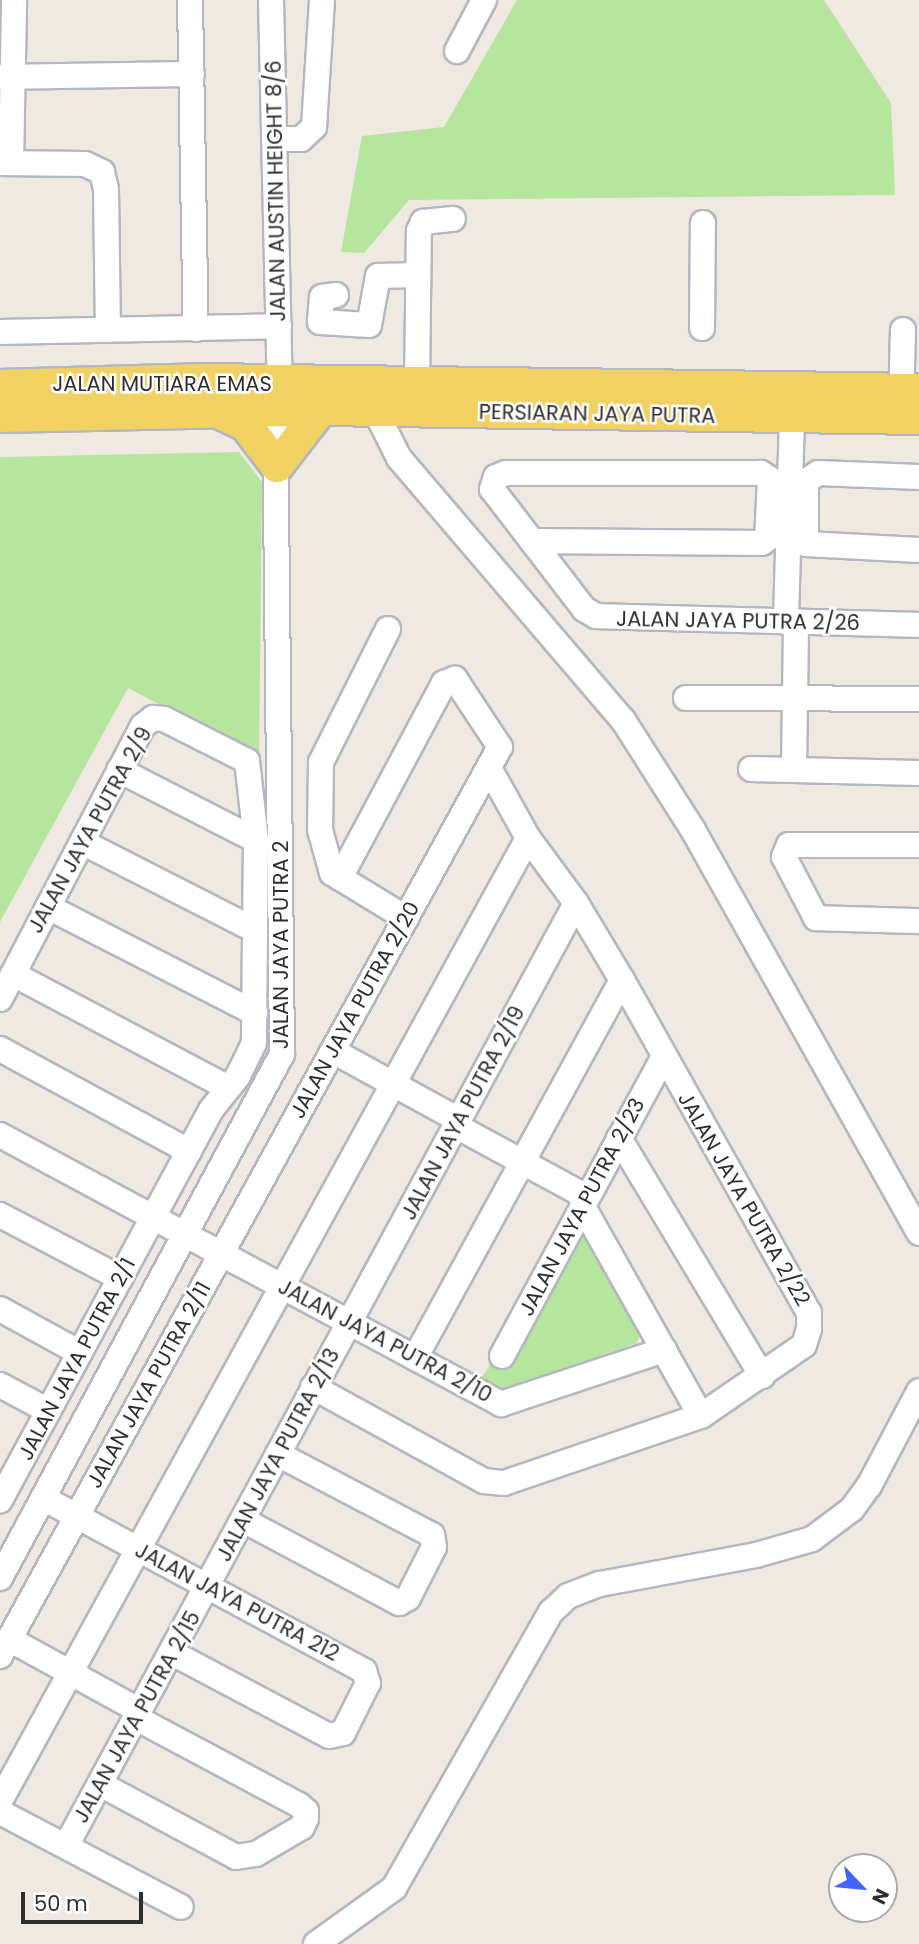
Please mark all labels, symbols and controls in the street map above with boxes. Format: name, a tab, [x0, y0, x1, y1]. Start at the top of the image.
street label: JALAN AUSTIN HEIGHT 8/6	[261, 60, 291, 322]
street label: JALAN MUTIARA EMAS	[52, 371, 272, 397]
street label: PERSIARAN JAYA PUTRA	[479, 399, 715, 429]
street label: JALAN JAYA PUTRA 2/26	[616, 606, 860, 636]
street label: JALAN JAYA PUTRA 2/9	[23, 723, 157, 937]
street label: JALAN JAYA PUTRA 2	[268, 841, 294, 1049]
street label: JALAN JAYA PUTRA 2/20	[285, 897, 425, 1123]
street label: JALAN JAYA PUTRA 2/19	[396, 1002, 530, 1224]
street label: JALAN JAYA PUTRA 2/22	[672, 1088, 816, 1310]
street label: JALAN JAYA PUTRA 2/23	[514, 1094, 650, 1320]
street label: JALAN JAYA PUTRA 2/1	[13, 1254, 141, 1464]
street label: JALAN JAYA PUTRA 2/10	[274, 1274, 496, 1408]
street label: JALAN JAYA PUTRA 2/11	[82, 1277, 216, 1493]
street label: JALAN JAYA PUTRA 2/13	[211, 1344, 345, 1566]
street label: JALAN JAYA PUTRA 212	[131, 1538, 343, 1666]
street label: JALAN JAYA PUTRA 2/15	[68, 1607, 206, 1827]
north arrow	[828, 1853, 898, 1923]
scale bar	[24, 1878, 147, 1922]
text: N	[865, 1884, 896, 1909]
text: 50 m	[34, 1889, 88, 1918]

